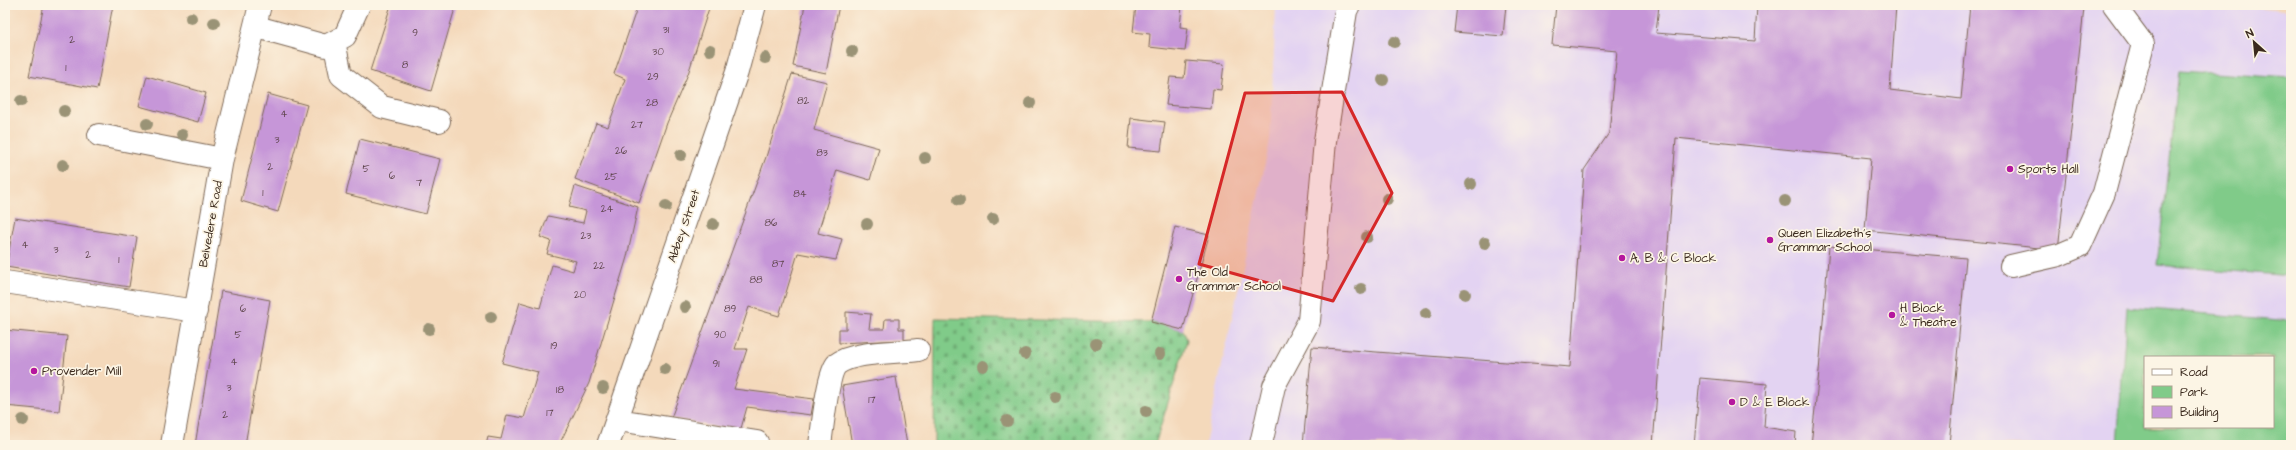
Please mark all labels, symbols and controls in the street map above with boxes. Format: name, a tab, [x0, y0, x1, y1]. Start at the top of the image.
north arrow	[2234, 22, 2274, 62]
house number: 31	[663, 23, 670, 37]
text: N	[2243, 25, 2256, 42]
house number: 9	[412, 26, 418, 40]
house number: 2	[69, 33, 75, 47]
house number: 30	[652, 45, 664, 59]
house number: 8	[402, 58, 409, 72]
house number: 1	[65, 61, 67, 75]
house number: 29	[647, 70, 659, 84]
house number: 82	[797, 94, 809, 108]
house number: 28	[646, 96, 659, 110]
house number: 4	[281, 107, 288, 121]
house number: 27	[631, 118, 643, 132]
house number: 3	[274, 133, 280, 147]
house number: 26	[615, 144, 628, 158]
house number: 83	[816, 146, 828, 160]
house number: 2	[267, 160, 273, 174]
place label: Sports Hall	[2018, 161, 2079, 178]
house number: 5	[362, 162, 370, 176]
marker: Sports Hall	[2005, 164, 2015, 174]
house number: 6	[389, 169, 396, 183]
house number: 25	[605, 170, 617, 184]
house number: 7	[416, 176, 422, 190]
street label: Belvedere Road	[195, 179, 227, 269]
house number: 1	[262, 186, 264, 200]
street label: Abbey Street	[664, 187, 705, 265]
house number: 84	[793, 187, 807, 201]
house number: 24	[601, 202, 613, 216]
house number: 86	[765, 216, 778, 230]
place label: Queen Elizabeth's Grammar School	[1778, 225, 1872, 256]
house number: 23	[581, 229, 591, 243]
marker: Queen Elizabeth's Grammar School	[1765, 235, 1775, 245]
house number: 4	[22, 238, 29, 252]
house number: 3	[53, 243, 59, 257]
house number: 2	[85, 248, 91, 262]
place label: A, B & C Block	[1630, 250, 1717, 267]
house number: 1	[118, 253, 120, 267]
marker: A, B & C Block	[1617, 253, 1627, 263]
house number: 87	[772, 257, 784, 271]
house number: 22	[593, 259, 605, 273]
place label: The Old Grammar School	[1187, 264, 1281, 295]
house number: 88	[750, 273, 763, 287]
marker: The Old Grammar School	[1174, 274, 1184, 284]
house number: 20	[574, 288, 586, 302]
place label: H Block & Theatre	[1900, 300, 1957, 331]
house number: 6	[240, 302, 247, 316]
house number: 89	[724, 302, 736, 316]
marker: H Block & Theatre	[1887, 310, 1897, 320]
house number: 5	[234, 328, 242, 342]
house number: 90	[714, 328, 726, 342]
house number: 19	[551, 339, 558, 353]
house number: 4	[231, 355, 238, 369]
legend	[2144, 356, 2274, 428]
house number: 91	[713, 357, 720, 371]
place label: Provender Mill	[42, 363, 121, 380]
text: Road	[2180, 364, 2208, 381]
marker: Provender Mill	[29, 366, 39, 376]
house number: 3	[226, 381, 232, 395]
house number: 18	[556, 383, 564, 397]
text: Park	[2180, 384, 2208, 401]
house number: 17	[868, 393, 876, 407]
place label: D & E Block	[1740, 394, 1810, 411]
marker: D & E Block	[1727, 397, 1737, 407]
text: Building	[2180, 404, 2218, 422]
house number: 17	[546, 406, 554, 420]
house number: 2	[222, 408, 228, 422]

